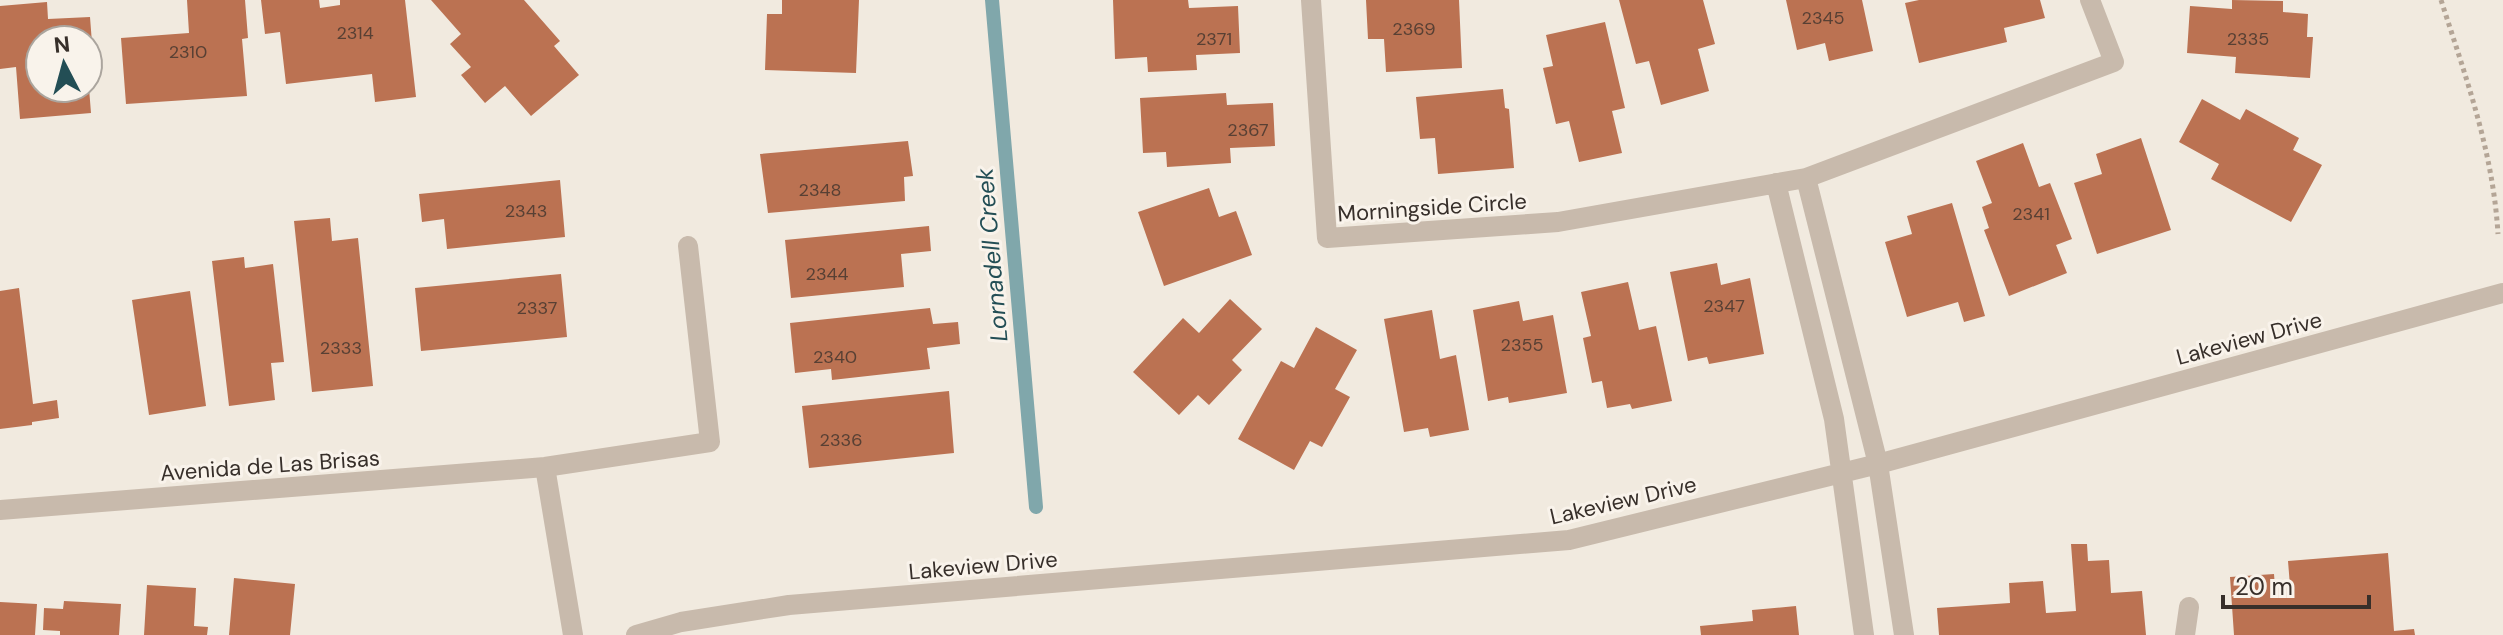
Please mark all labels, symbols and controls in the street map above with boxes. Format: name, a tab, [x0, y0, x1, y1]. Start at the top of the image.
house number: 2345	[1802, 6, 1844, 30]
house number: 2369	[1392, 17, 1436, 41]
house number: 2314	[336, 21, 374, 45]
north arrow	[24, 24, 104, 104]
house number: 2371	[1196, 27, 1232, 51]
house number: 2335	[2227, 27, 2269, 51]
text: N	[52, 29, 71, 60]
house number: 2310	[169, 40, 207, 64]
house number: 2367	[1227, 118, 1269, 142]
water label: Lornadell Creek	[968, 166, 1015, 343]
house number: 2348	[799, 178, 841, 202]
street label: Morningside Circle	[1336, 186, 1528, 229]
house number: 2343	[505, 199, 547, 223]
house number: 2341	[2012, 202, 2050, 226]
house number: 2344	[806, 262, 849, 286]
house number: 2347	[1703, 294, 1745, 318]
house number: 2337	[517, 296, 557, 320]
street label: Lakeview Drive	[2173, 305, 2325, 372]
house number: 2355	[1501, 333, 1543, 357]
house number: 2333	[320, 336, 362, 360]
house number: 2340	[813, 345, 857, 369]
house number: 2336	[820, 428, 862, 452]
street label: Avenida de Las Brisas	[159, 443, 381, 488]
street label: Lakeview Drive	[1547, 470, 1699, 531]
street label: Lakeview Drive	[907, 545, 1059, 586]
scale bar	[2223, 559, 2369, 609]
text: 20 m	[2235, 571, 2293, 602]

